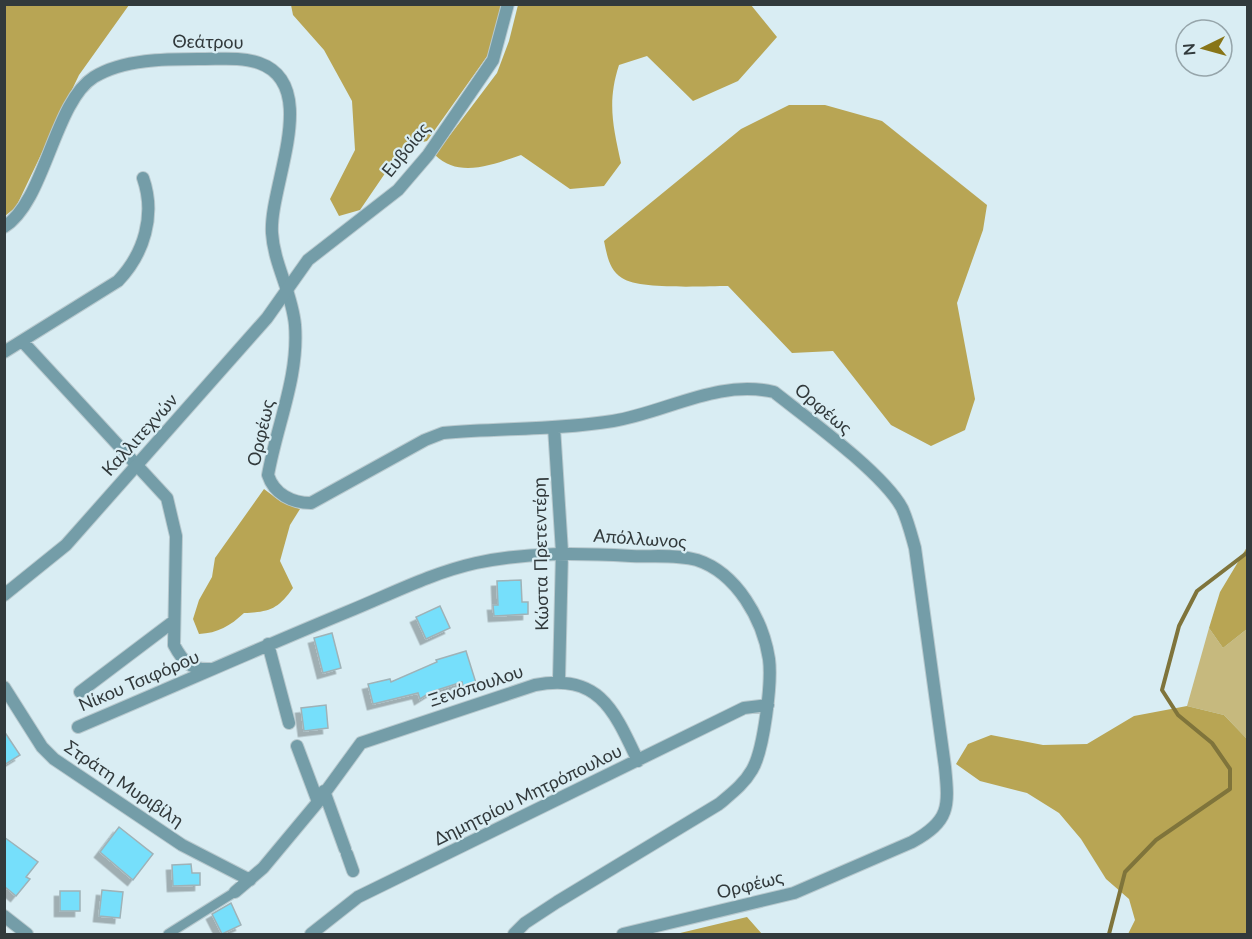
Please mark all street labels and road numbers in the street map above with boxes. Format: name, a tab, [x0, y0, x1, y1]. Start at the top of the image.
street label: Θεάτρου	[172, 29, 244, 53]
street label: Ευβοίας	[377, 117, 434, 181]
street label: Ορφέως	[791, 378, 857, 439]
street label: Καλλιτεχνών	[97, 389, 182, 480]
street label: Ορφέως	[242, 397, 279, 468]
street label: Κώστα Πρετεντέρη	[528, 477, 552, 631]
street label: Απόλλωνος	[593, 524, 688, 552]
street label: Νίκου Τσιφόρου	[75, 645, 202, 715]
street label: Ξενόπουλου	[426, 659, 526, 711]
street label: Στράτη Μυριβίλη	[61, 735, 188, 831]
street label: Δημητρίου Μητρόπουλου	[430, 739, 625, 849]
street label: Ορφέως	[714, 865, 786, 903]

